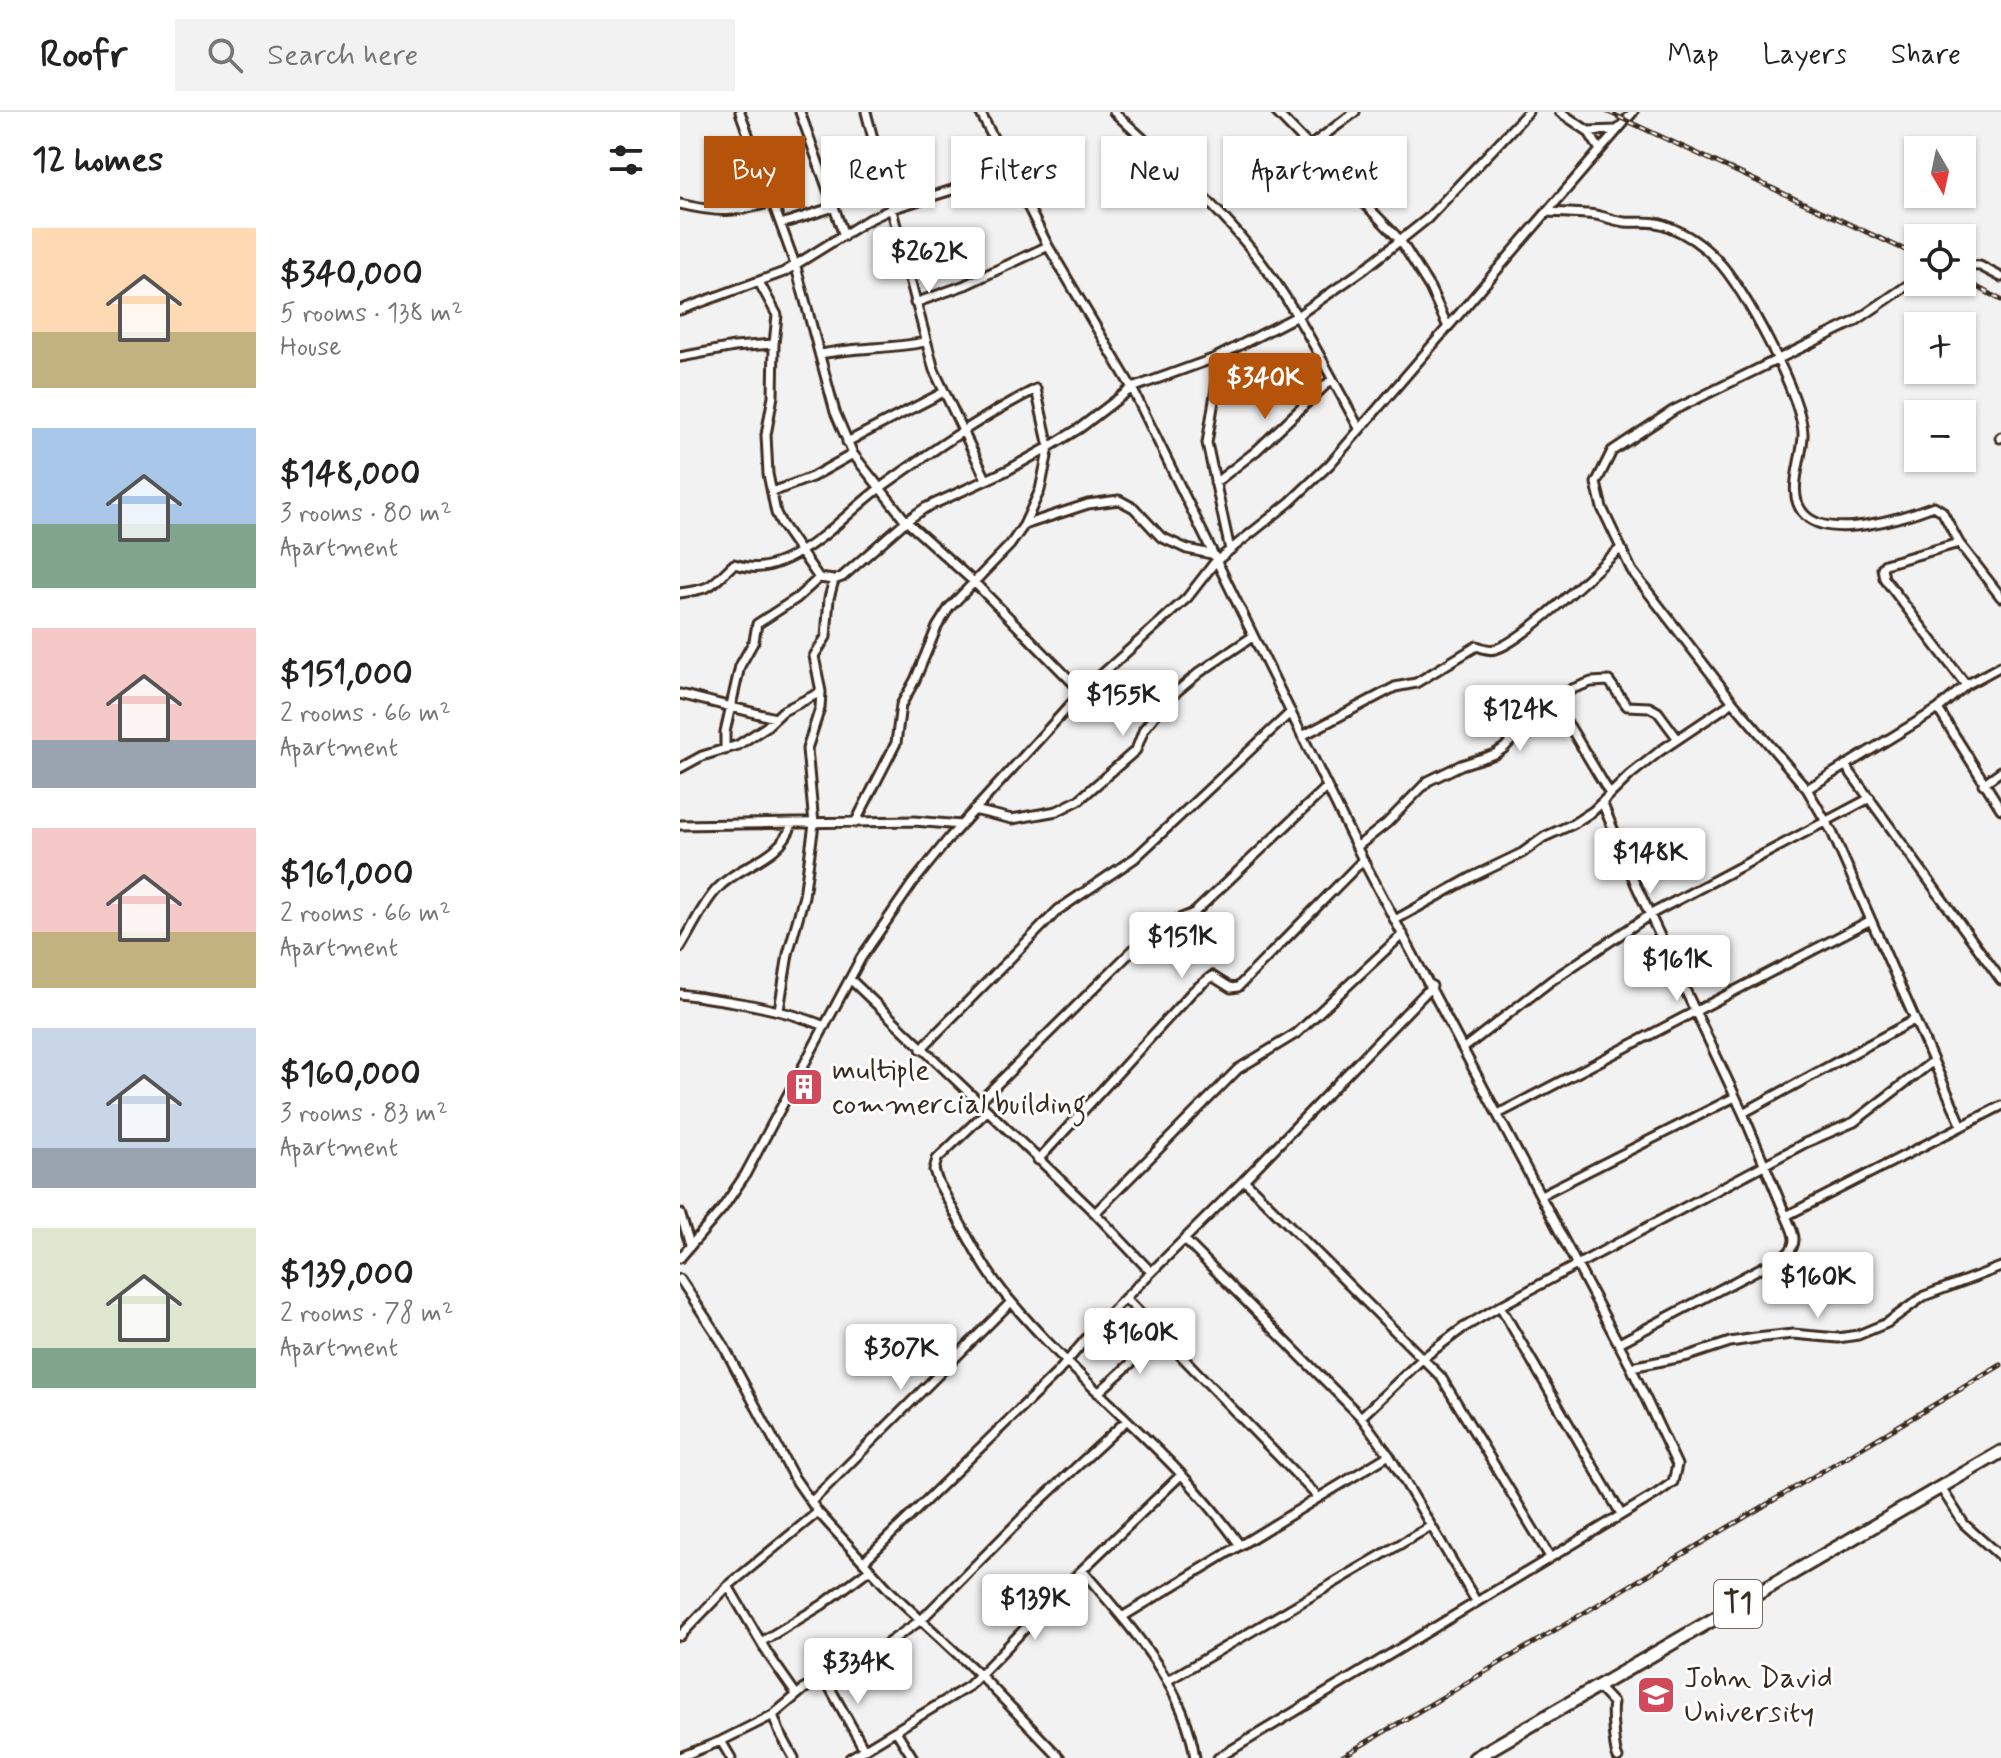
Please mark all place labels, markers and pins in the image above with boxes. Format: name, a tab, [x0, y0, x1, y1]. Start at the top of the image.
pin: $262K	[873, 227, 985, 295]
pin: $340K	[1209, 353, 1321, 421]
pin: $155K	[1067, 670, 1179, 738]
pin: $124K	[1464, 685, 1576, 753]
pin: $148K	[1594, 828, 1706, 896]
pin: $151K	[1126, 912, 1238, 980]
pin: $161K	[1621, 935, 1733, 1003]
place label: multiple commercial building	[832, 1051, 1086, 1127]
building icon: multiple commercial building	[783, 1066, 825, 1108]
pin: $160K	[1762, 1252, 1874, 1320]
pin: $160K	[1084, 1308, 1196, 1376]
pin: $307K	[845, 1324, 957, 1392]
pin: $139K	[979, 1574, 1091, 1642]
pin: $334K	[802, 1638, 914, 1706]
place label: John David University	[1684, 1659, 1833, 1732]
school or university icon: John David University	[1635, 1674, 1677, 1716]

